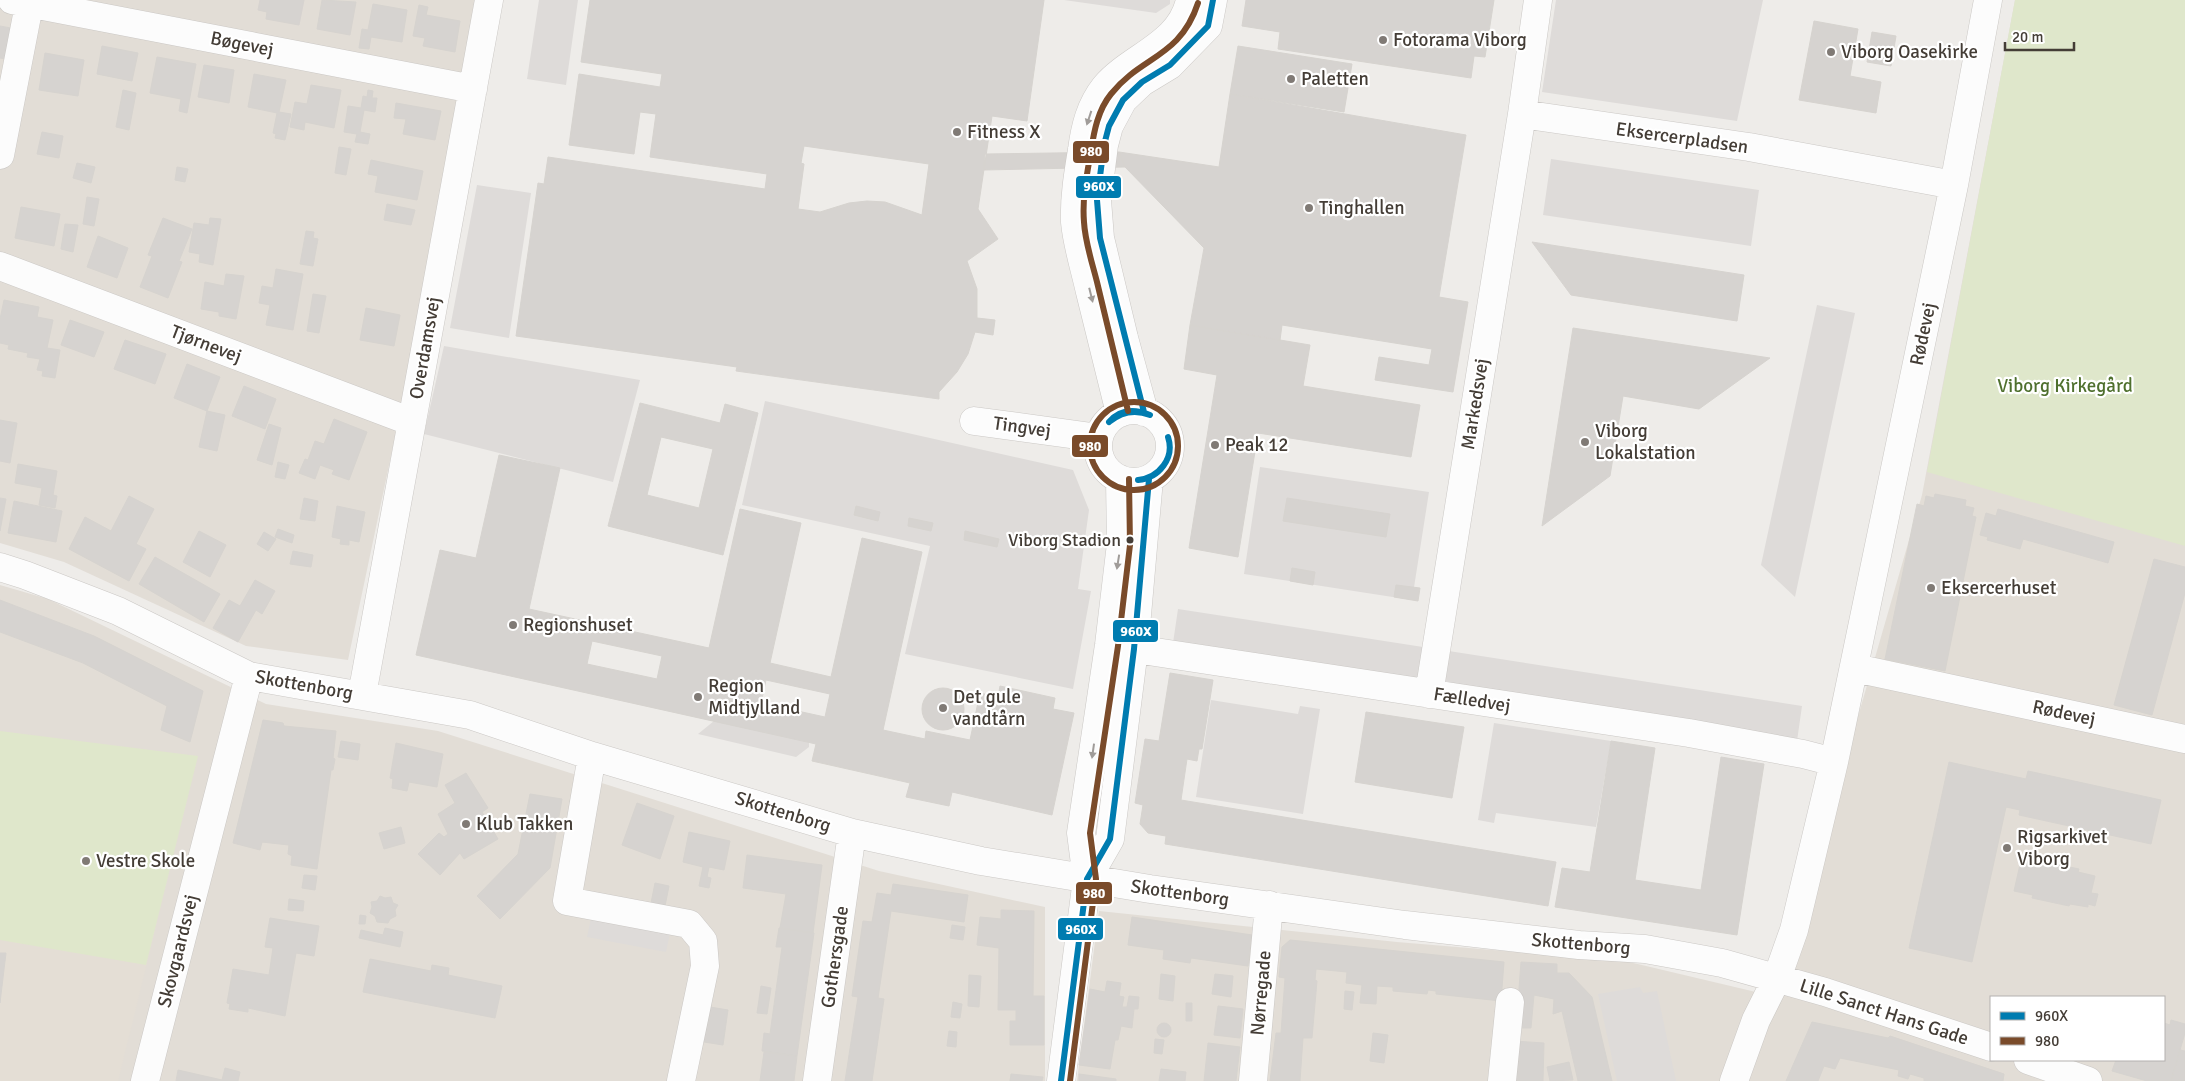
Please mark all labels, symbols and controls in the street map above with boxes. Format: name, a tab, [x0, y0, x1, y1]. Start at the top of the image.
scale bar	[2005, 20, 2074, 52]
street label: Bøgevej	[208, 26, 276, 62]
place label: Fotorama Viborg	[1393, 28, 1527, 52]
text: 20 m	[2012, 28, 2043, 46]
marker: Fotorama Viborg	[1377, 34, 1389, 46]
place label: Viborg Oasekirke	[1841, 40, 1978, 64]
marker: Viborg Oasekirke	[1825, 46, 1837, 58]
place label: Paletten	[1301, 67, 1369, 91]
marker: Paletten	[1285, 73, 1297, 85]
one-way arrow	[1084, 110, 1092, 125]
street label: Eksercerpladsen	[1614, 117, 1750, 159]
place label: Fitness X	[967, 120, 1040, 144]
marker: Fitness X	[951, 126, 963, 138]
line badge: 980	[1072, 140, 1110, 164]
text: 980	[1080, 143, 1103, 160]
line badge: 960X	[1075, 175, 1122, 199]
text: 960X	[1083, 178, 1115, 195]
place label: Tinghallen	[1319, 196, 1405, 220]
marker: Tinghallen	[1303, 202, 1315, 214]
one-way arrow	[1087, 287, 1095, 302]
street label: Overdamsvej	[404, 295, 446, 401]
street label: Rødevej	[1905, 300, 1941, 368]
street label: Tjørnevej	[167, 319, 245, 369]
street label: Markedsvej	[1456, 357, 1494, 451]
park label: Viborg Kirkegård	[1997, 374, 2133, 398]
street label: Tingvej	[992, 411, 1052, 443]
place label: Viborg Lokalstation	[1595, 419, 1696, 465]
place label: Peak 12	[1225, 433, 1289, 457]
line badge: 980	[1071, 434, 1109, 458]
marker: Viborg Lokalstation	[1579, 436, 1591, 448]
text: 980	[1079, 438, 1102, 455]
marker: Peak 12	[1209, 439, 1221, 451]
place label: Viborg Stadion	[1008, 529, 1121, 551]
marker: Viborg Stadion	[1125, 535, 1135, 545]
one-way arrow	[1113, 555, 1121, 571]
place label: Eksercerhuset	[1941, 576, 2057, 600]
marker: Eksercerhuset	[1925, 582, 1937, 594]
place label: Regionshuset	[523, 613, 633, 637]
marker: Regionshuset	[507, 619, 519, 631]
line badge: 960X	[1112, 619, 1159, 643]
text: 960X	[1120, 623, 1152, 640]
street label: Skottenborg	[253, 665, 355, 705]
place label: Region Midtjylland	[708, 674, 800, 720]
street label: Fælledvej	[1432, 682, 1512, 718]
place label: Det gule vandtårn	[953, 685, 1025, 731]
marker: Region Midtjylland	[692, 691, 704, 703]
street label: Rødevej	[2030, 695, 2098, 731]
marker: Det gule vandtårn	[937, 702, 949, 714]
one-way arrow	[1089, 743, 1097, 759]
street label: Skottenborg	[732, 786, 834, 838]
place label: Klub Takken	[476, 812, 573, 836]
marker: Klub Takken	[460, 818, 472, 830]
place label: Rigsarkivet Viborg	[2017, 825, 2108, 871]
marker: Rigsarkivet Viborg	[2001, 842, 2013, 854]
place label: Vestre Skole	[96, 849, 195, 873]
marker: Vestre Skole	[80, 855, 92, 867]
street label: Skottenborg	[1129, 874, 1231, 912]
line badge: 980	[1075, 881, 1113, 905]
text: 980	[1083, 885, 1106, 902]
street label: Skovgaardsvej	[152, 892, 204, 1010]
street label: Gothersgade	[816, 904, 854, 1010]
line badge: 960X	[1057, 917, 1104, 941]
text: 960X	[1065, 921, 1097, 938]
street label: Skottenborg	[1531, 928, 1631, 960]
street label: Nørregade	[1245, 950, 1277, 1036]
street label: Lille Sanct Hans Gade	[1797, 973, 1971, 1051]
legend	[1990, 996, 2165, 1061]
text: 960X	[2035, 1007, 2068, 1025]
text: 980	[2035, 1032, 2059, 1050]

